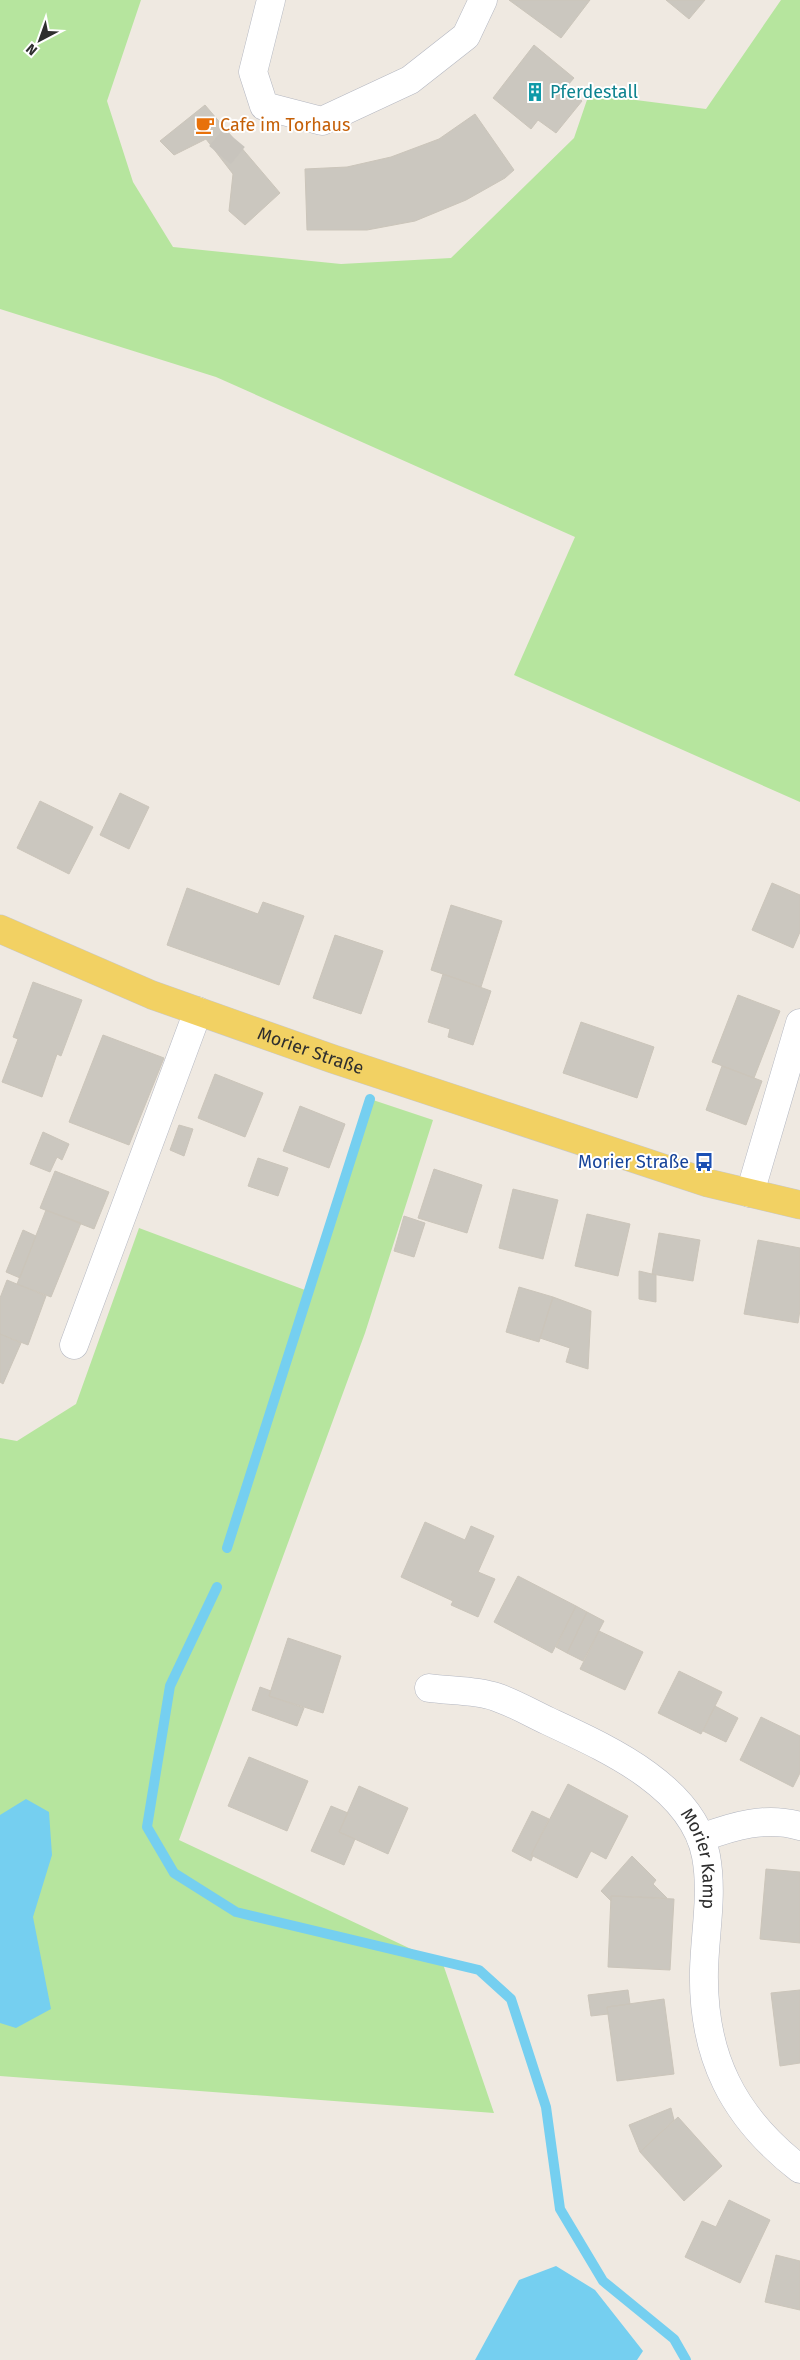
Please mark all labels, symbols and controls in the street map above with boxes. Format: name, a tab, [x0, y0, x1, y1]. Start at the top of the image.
north arrow	[15, 15, 65, 65]
text: N	[23, 40, 41, 59]
building icon: Pferdestall	[524, 81, 546, 103]
place label: Pferdestall	[550, 81, 638, 103]
cafe icon: Cafe im Torhaus	[194, 114, 216, 136]
place label: Cafe im Torhaus	[220, 114, 350, 136]
street label: Morier Straße	[255, 1022, 367, 1079]
place label: Morier Straße	[578, 1151, 689, 1173]
bus stop icon: Morier Straße	[693, 1151, 715, 1173]
street label: Morier Kamp	[676, 1804, 720, 1910]

